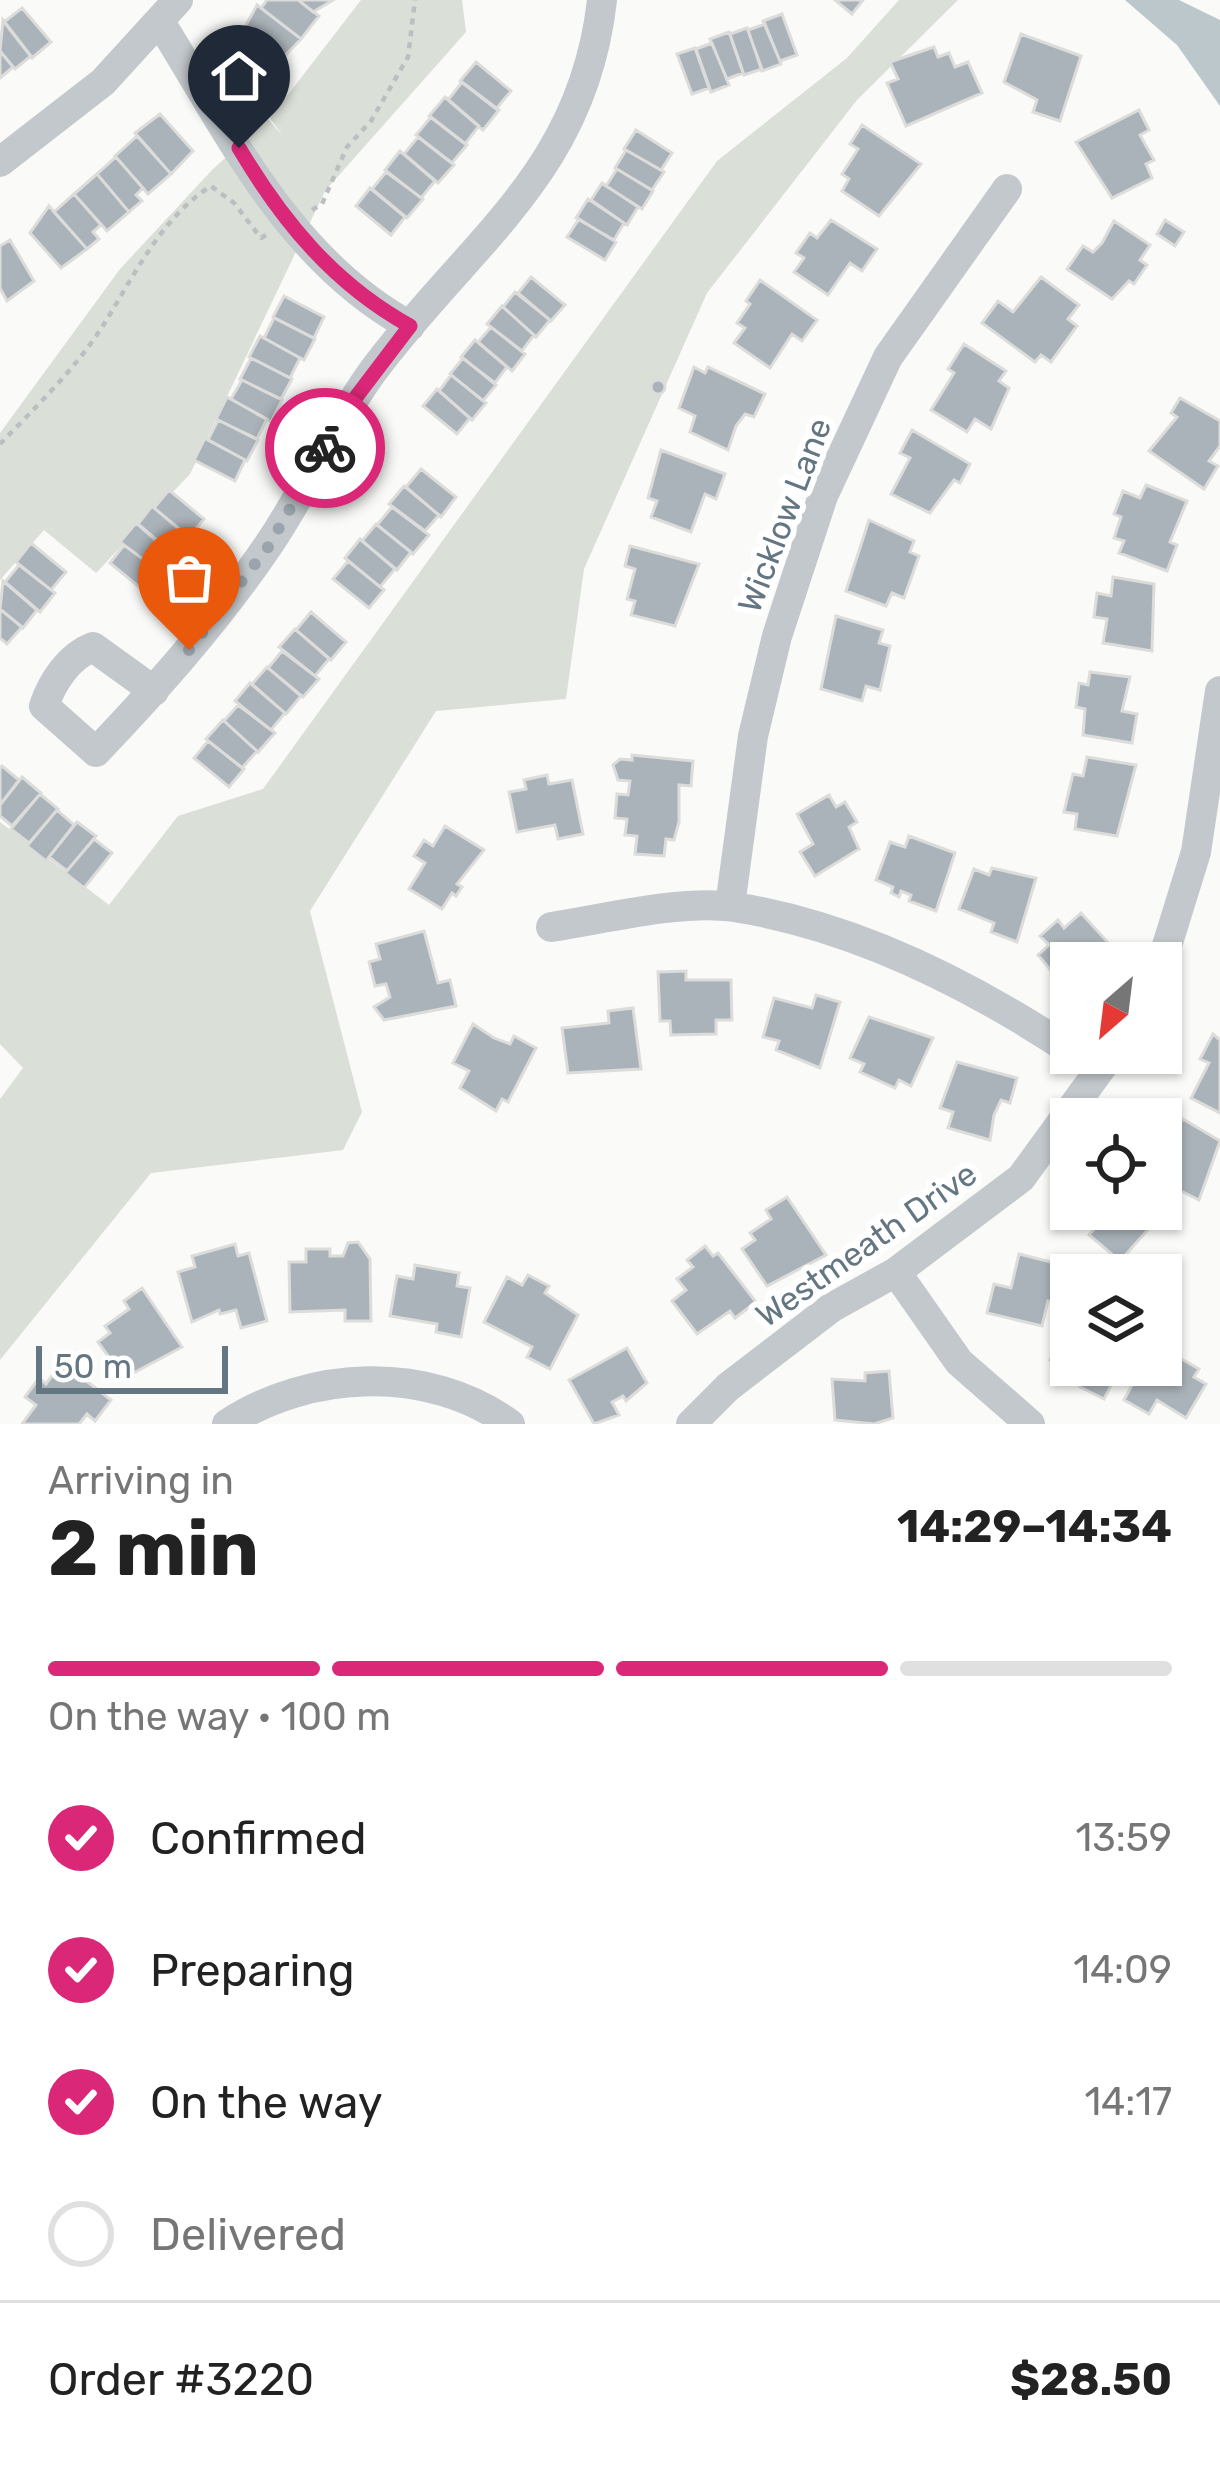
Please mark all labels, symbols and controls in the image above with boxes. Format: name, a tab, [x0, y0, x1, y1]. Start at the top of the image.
pin	[188, 25, 290, 148]
icon: home	[206, 43, 272, 109]
courier	[265, 388, 385, 508]
street label: Wicklow Lane	[729, 412, 839, 618]
icon: bike	[292, 415, 358, 481]
pin	[138, 527, 240, 650]
icon: bag	[156, 545, 222, 611]
north arrow	[1050, 942, 1182, 1074]
map controls	[1050, 942, 1182, 1386]
button: locate	[1050, 1098, 1182, 1230]
street label: Westmeath Drive	[748, 1154, 984, 1335]
button: layers	[1050, 1254, 1182, 1386]
scale bar	[36, 1340, 228, 1393]
text: 50 m	[54, 1347, 132, 1386]
text: Arriving in	[48, 1458, 234, 1504]
text: 14:29–14:34	[897, 1500, 1172, 1553]
text: 2 min	[48, 1502, 259, 1595]
text: On the way · 100 m	[48, 1694, 391, 1740]
icon: check	[48, 1805, 114, 1871]
text: Confirmed	[150, 1812, 367, 1865]
text: 13:59	[1076, 1815, 1172, 1861]
icon: check	[48, 1937, 114, 2003]
text: Preparing	[150, 1944, 355, 1997]
text: 14:09	[1073, 1947, 1172, 1993]
icon: check	[48, 2069, 114, 2135]
text: On the way	[150, 2076, 383, 2129]
text: 14:17	[1084, 2079, 1172, 2125]
text: Delivered	[150, 2208, 346, 2261]
text: Order #3220	[48, 2353, 314, 2406]
text: $28.50	[1010, 2353, 1172, 2406]

